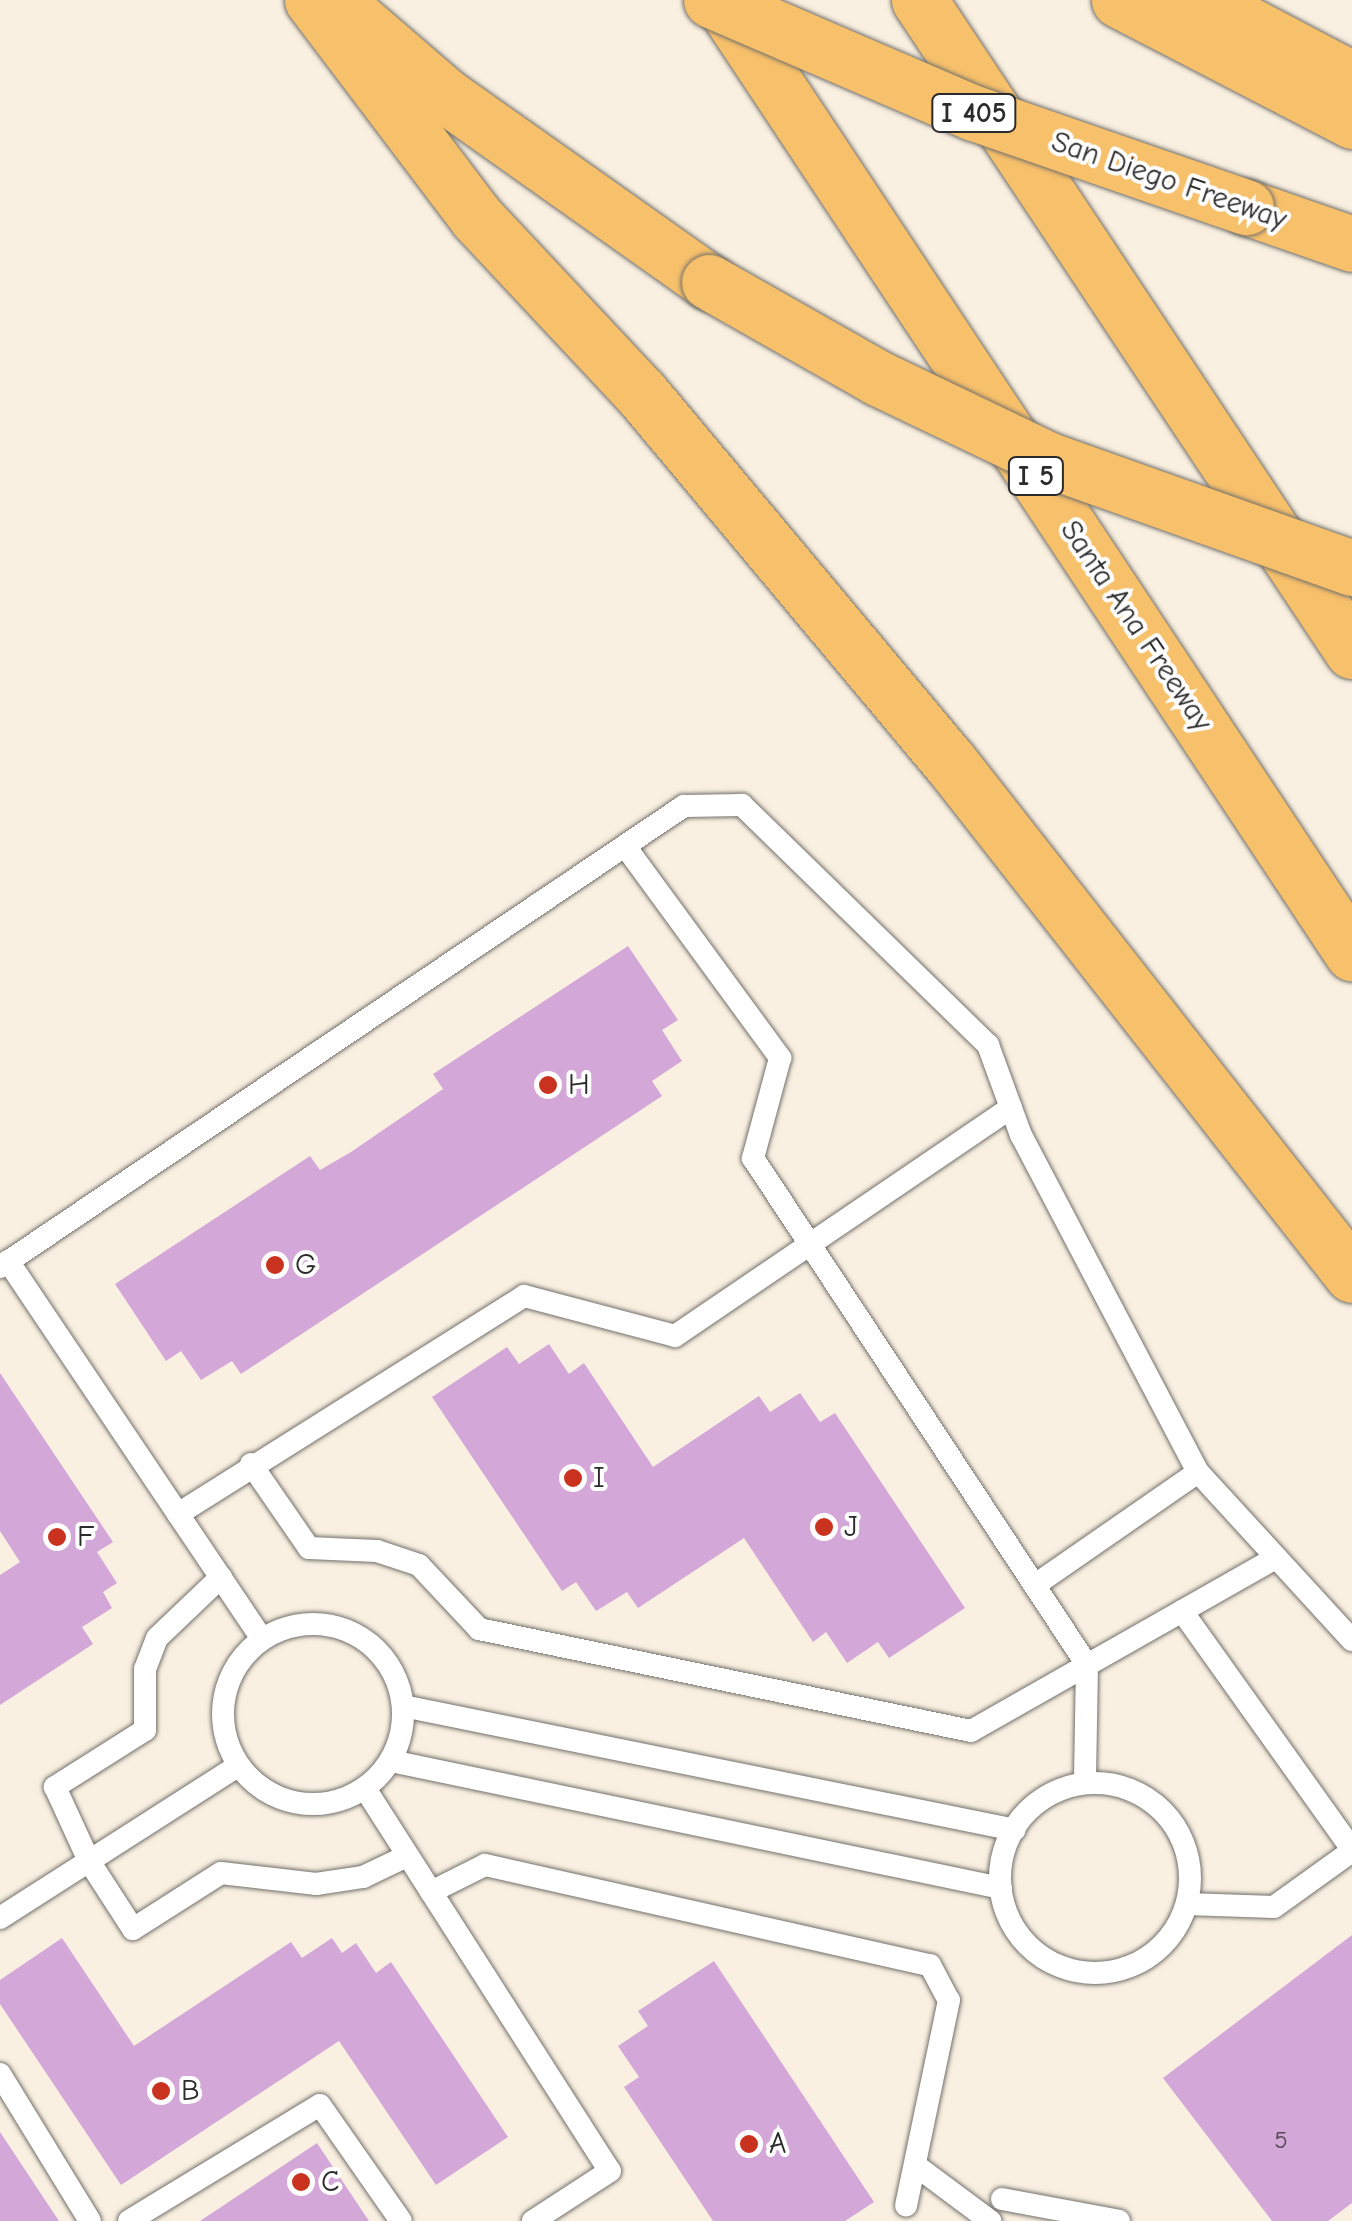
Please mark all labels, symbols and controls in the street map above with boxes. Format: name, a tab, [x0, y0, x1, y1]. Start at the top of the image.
road number: I 405	[929, 90, 1019, 136]
street label: San Diego Freeway	[1047, 124, 1291, 238]
road number: I 5	[1006, 453, 1066, 499]
street label: Santa Ana Freeway	[1052, 514, 1220, 738]
place label: H	[568, 1067, 590, 1103]
marker: H	[537, 1074, 559, 1096]
place label: G	[295, 1247, 316, 1283]
marker: G	[264, 1254, 286, 1276]
place label: I	[593, 1460, 605, 1496]
marker: I	[562, 1467, 584, 1489]
place label: J	[844, 1509, 858, 1545]
marker: J	[813, 1516, 835, 1538]
place label: F	[77, 1519, 94, 1555]
marker: F	[46, 1526, 68, 1548]
place label: B	[181, 2073, 200, 2109]
marker: B	[150, 2080, 172, 2102]
house number: 5	[1274, 2125, 1288, 2155]
place label: A	[769, 2126, 786, 2162]
marker: A	[738, 2133, 760, 2155]
place label: C	[321, 2164, 339, 2200]
marker: C	[290, 2171, 312, 2193]

